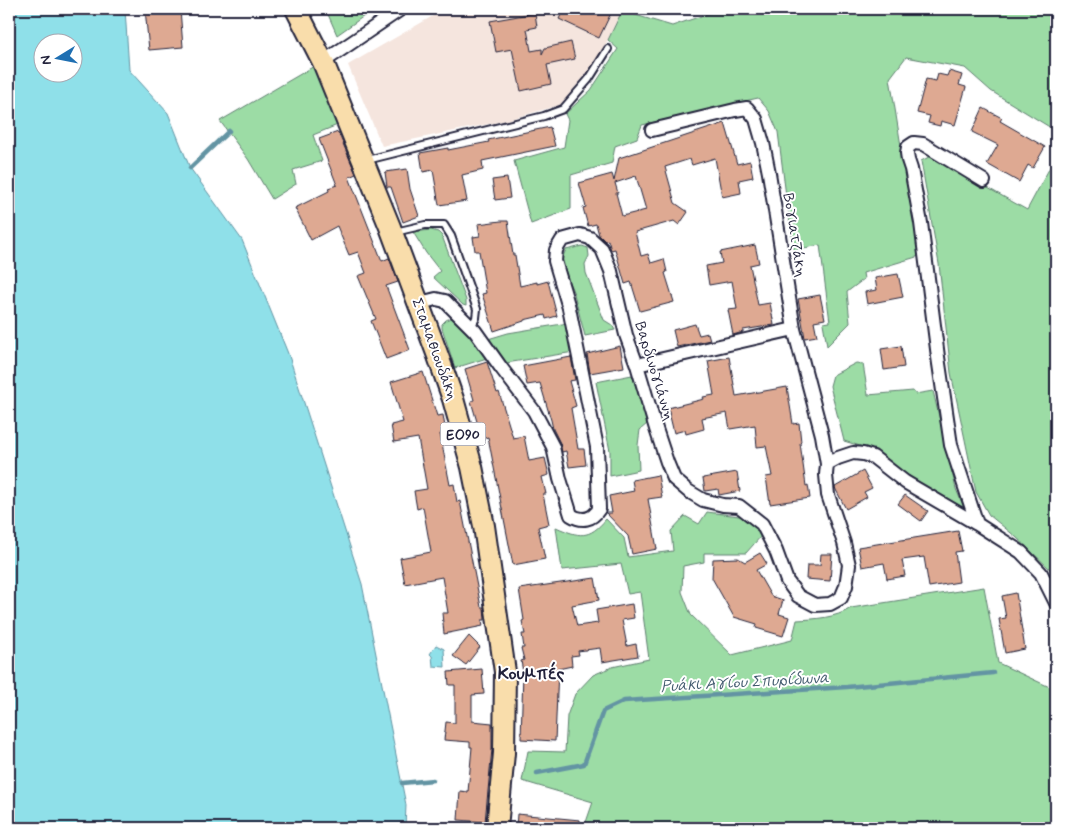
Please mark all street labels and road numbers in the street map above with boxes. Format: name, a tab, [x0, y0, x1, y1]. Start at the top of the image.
street label: Βογιατζάκη	[778, 192, 811, 279]
street label: Σταμαθιουδάκη	[406, 295, 462, 404]
street label: Βαρδινογιάννη	[630, 319, 679, 423]
road number: ΕΟ90	[440, 422, 486, 446]

